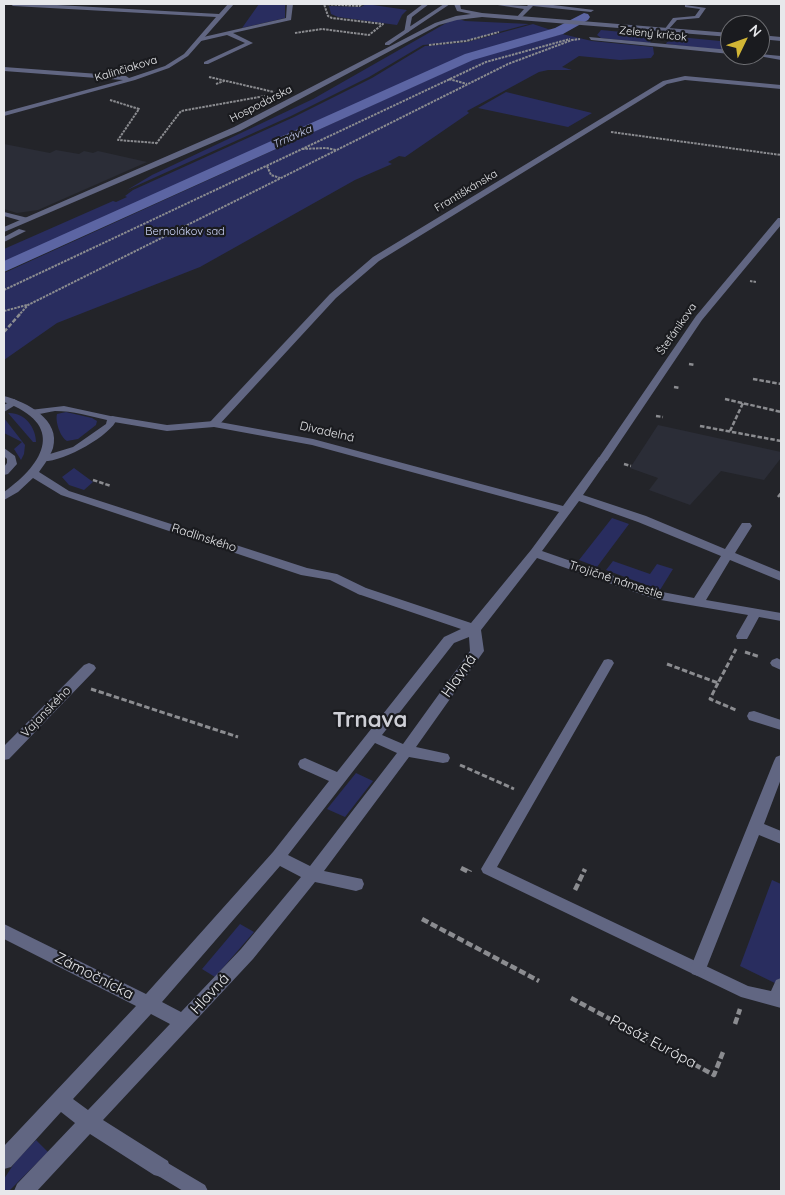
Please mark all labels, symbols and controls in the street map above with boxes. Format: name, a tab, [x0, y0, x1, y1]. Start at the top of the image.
north arrow	[720, 15, 770, 65]
text: N	[745, 21, 766, 40]
street label: Zelený kríčok	[618, 24, 688, 44]
street label: Kalinčiakova	[93, 53, 159, 85]
street label: Hospodárska	[228, 83, 294, 125]
water label: Trnávka	[270, 123, 314, 151]
street label: Františkánska	[432, 167, 500, 215]
park label: Bernolákov sad	[145, 225, 225, 239]
street label: Štefánikova	[654, 301, 700, 357]
street label: Divadelná	[298, 419, 356, 445]
street label: Radlinského	[170, 521, 238, 555]
street label: Trojičné námestie	[567, 558, 665, 602]
street label: Hlavná	[438, 651, 480, 701]
street label: Vajanského	[18, 684, 74, 740]
district label: Trnava	[333, 707, 407, 733]
street label: Zámočnícka	[52, 948, 136, 1004]
street label: Hlavná	[187, 970, 233, 1018]
street label: Pasáž Európa	[607, 1012, 699, 1072]

